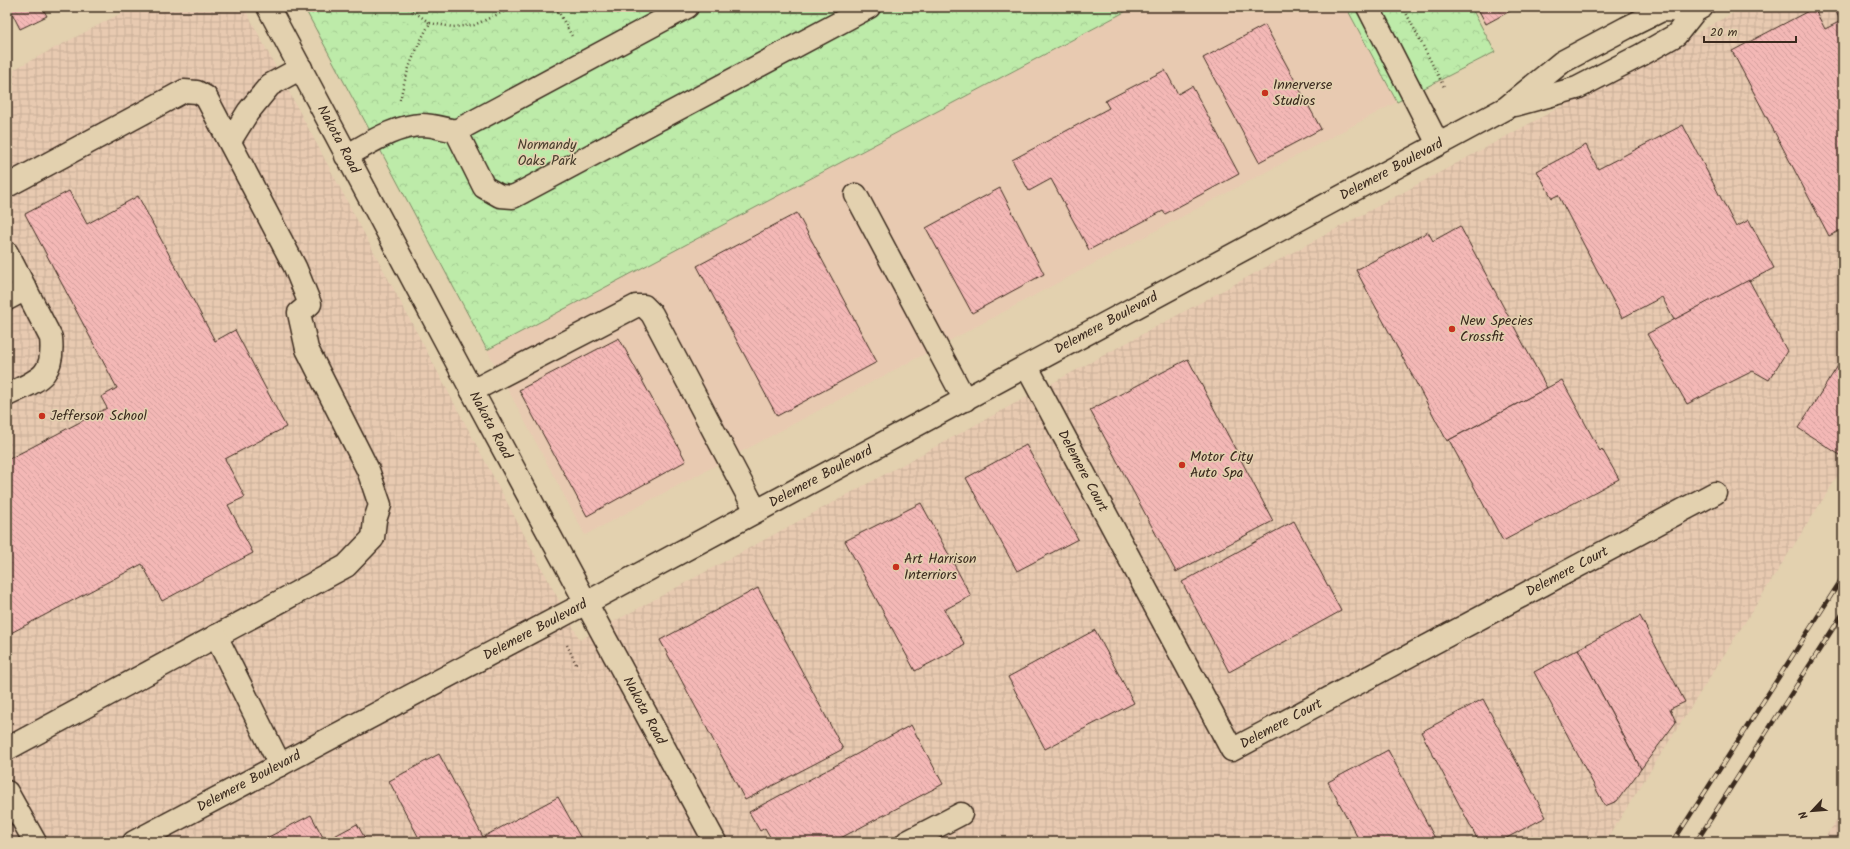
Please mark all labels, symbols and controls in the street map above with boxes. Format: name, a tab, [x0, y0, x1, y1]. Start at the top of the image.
scale bar	[1704, 18, 1796, 44]
text: 20 m	[1710, 23, 1738, 42]
place label: Innerverse Studios	[1273, 74, 1333, 112]
marker: Innerverse Studios	[1260, 88, 1270, 98]
street label: Nakota Road	[311, 101, 366, 179]
street label: Delemere Boulevard	[1336, 132, 1448, 207]
park label: Normandy Oaks Park	[517, 134, 577, 172]
street label: Delemere Boulevard	[1050, 286, 1163, 360]
place label: New Species Crossfit	[1460, 310, 1533, 348]
marker: New Species Crossfit	[1447, 324, 1457, 334]
street label: Nakota Road	[463, 387, 518, 464]
place label: Jefferson School	[50, 405, 148, 427]
marker: Jefferson School	[37, 411, 47, 421]
street label: Delemere Court	[1052, 426, 1114, 517]
street label: Delemere Boulevard	[765, 439, 878, 514]
place label: Motor City Auto Spa	[1190, 446, 1254, 484]
marker: Motor City Auto Spa	[1177, 460, 1187, 470]
street label: Delemere Court	[1522, 540, 1613, 603]
place label: Art Harrison Interriors	[904, 548, 977, 586]
marker: Art Harrison Interriors	[891, 562, 901, 572]
street label: Delemere Boulevard	[479, 593, 592, 666]
street label: Nakota Road	[617, 673, 672, 750]
street label: Delemere Court	[1236, 693, 1327, 755]
street label: Delemere Boulevard	[193, 744, 306, 818]
north arrow	[1792, 791, 1832, 831]
text: N	[1794, 808, 1814, 822]

